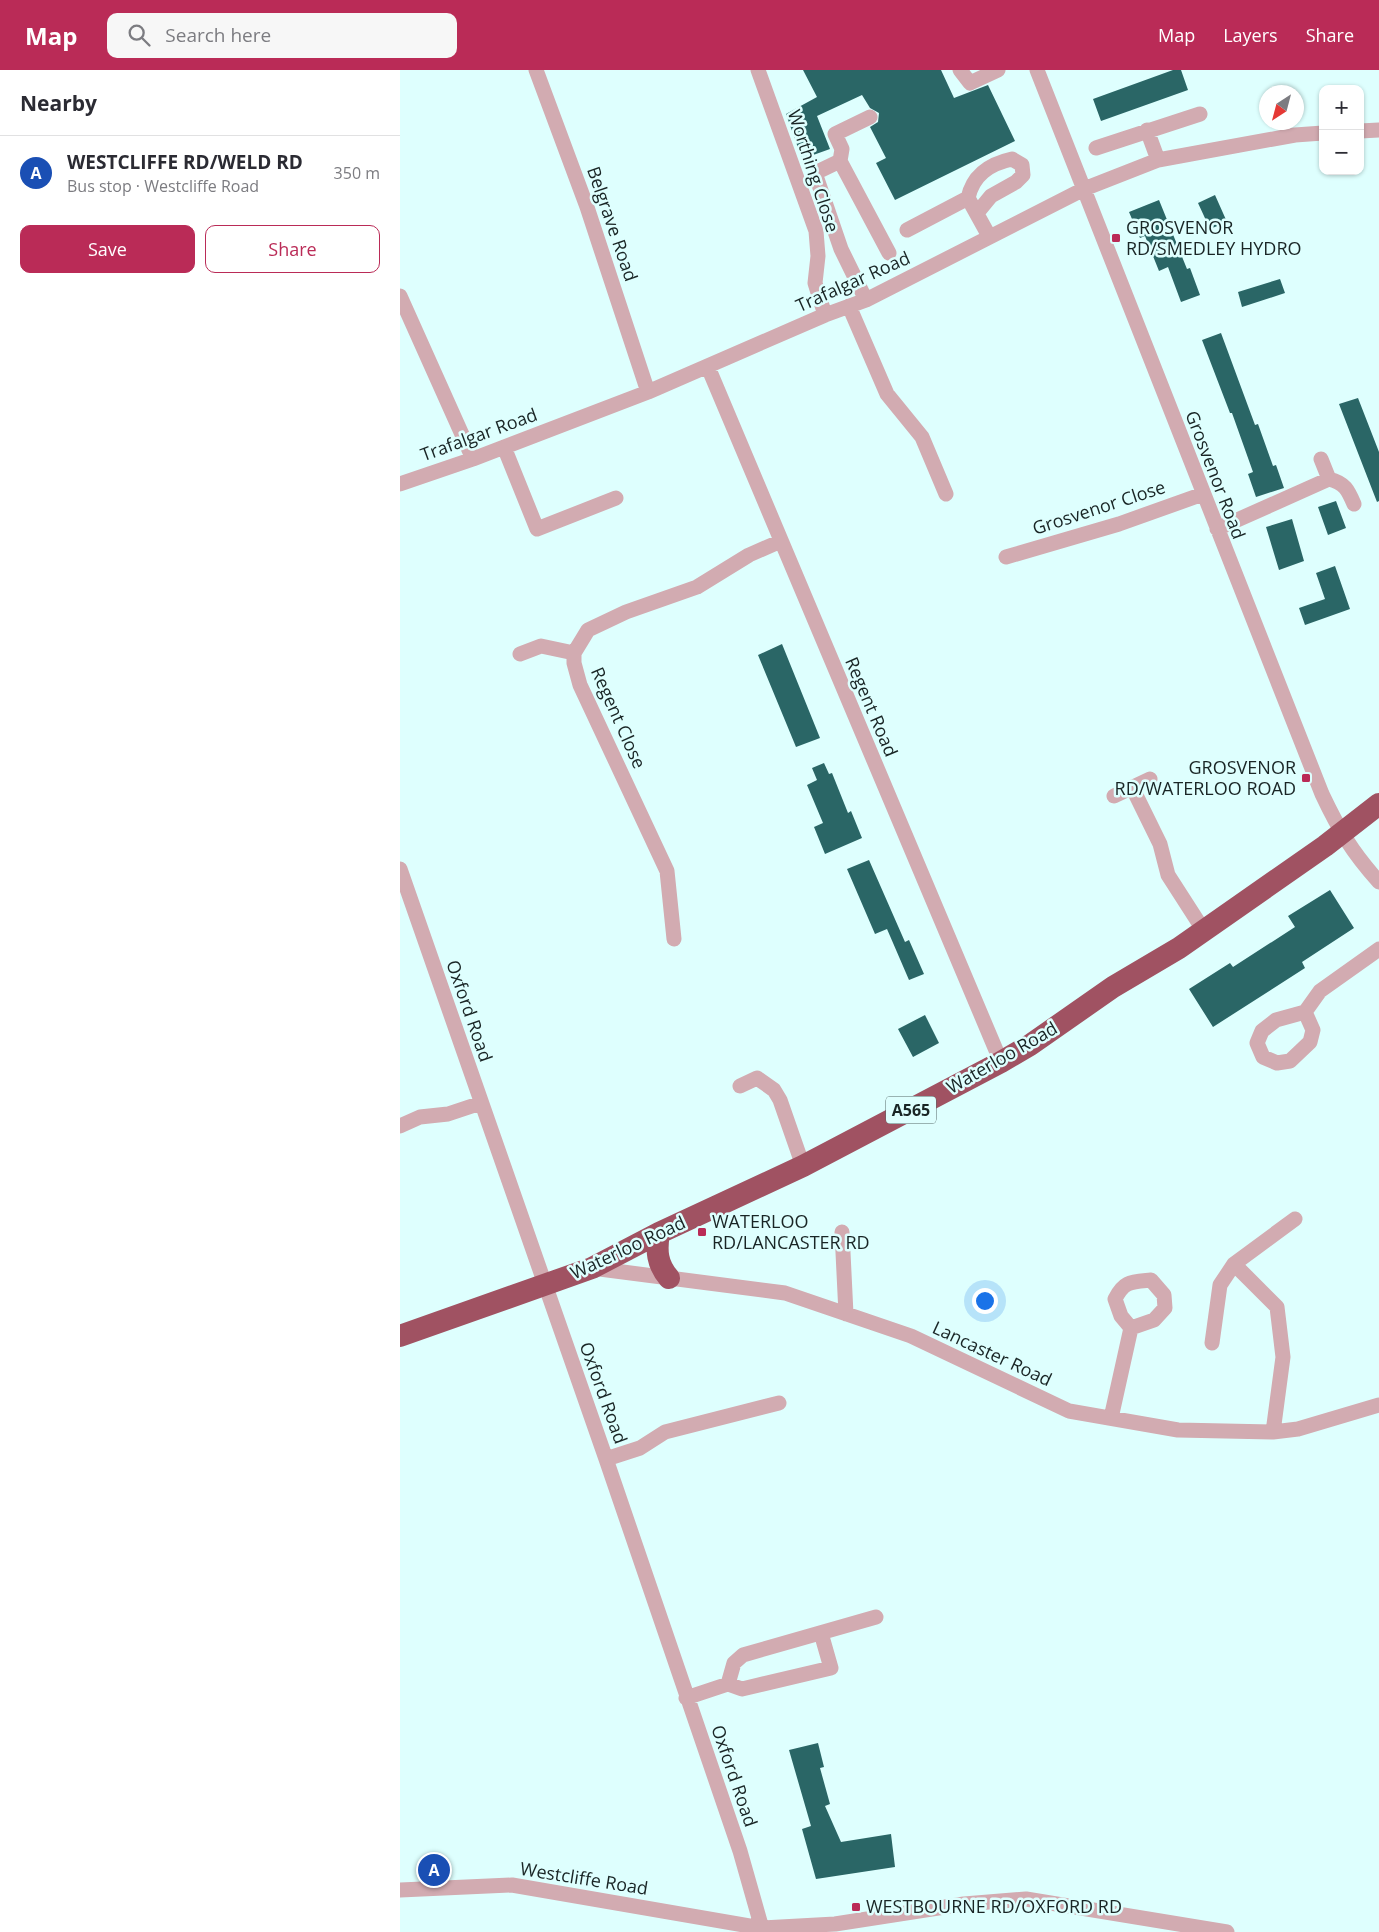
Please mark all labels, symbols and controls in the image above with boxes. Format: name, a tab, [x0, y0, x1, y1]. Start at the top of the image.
search box	[107, 13, 457, 58]
text: Map	[25, 19, 77, 52]
icon: search	[125, 21, 153, 49]
text: Search here	[165, 22, 271, 48]
text: Map	[1158, 23, 1195, 47]
text: Layers	[1223, 23, 1278, 47]
text: Share	[1306, 23, 1354, 47]
north arrow	[1259, 85, 1304, 130]
map controls	[1319, 85, 1364, 175]
button: +	[1319, 85, 1364, 130]
text: Nearby	[20, 89, 97, 117]
street label: Worthing Close	[783, 106, 845, 235]
button: −	[1319, 130, 1364, 175]
text: WESTCLIFFE RD/WELD RD	[67, 149, 303, 175]
text: A	[30, 162, 42, 184]
text: 350 m	[334, 162, 380, 184]
street label: Belgrave Road	[582, 163, 644, 284]
text: Bus stop · Westcliffe Road	[67, 175, 259, 197]
place label: GROSVENOR RD/SMEDLEY HYDRO	[1126, 215, 1302, 260]
button: Save	[20, 225, 195, 273]
button: Share	[205, 225, 380, 273]
marker: GROSVENOR RD/SMEDLEY HYDRO	[1110, 232, 1122, 244]
street label: Trafalgar Road	[792, 245, 913, 317]
street label: Trafalgar Road	[417, 402, 540, 466]
street label: Grosvenor Road	[1180, 407, 1251, 542]
street label: Grosvenor Close	[1029, 474, 1168, 540]
street label: Regent Road	[840, 653, 904, 760]
street label: Regent Close	[586, 663, 652, 772]
place label: GROSVENOR RD/WATERLOO ROAD	[1115, 755, 1296, 800]
marker: GROSVENOR RD/WATERLOO ROAD	[1300, 772, 1312, 784]
street label: Oxford Road	[441, 957, 499, 1065]
street label: Waterloo Road	[942, 1016, 1061, 1099]
road number: A565	[886, 1096, 936, 1124]
place label: WATERLOO RD/LANCASTER RD	[712, 1209, 870, 1254]
street label: Waterloo Road	[566, 1210, 689, 1284]
marker: WATERLOO RD/LANCASTER RD	[696, 1226, 708, 1238]
your location	[972, 1288, 998, 1314]
street label: Lancaster Road	[929, 1315, 1056, 1391]
street label: Oxford Road	[574, 1339, 633, 1447]
street label: Oxford Road	[706, 1722, 764, 1830]
pin: A	[418, 1851, 450, 1889]
street label: Westcliffe Road	[518, 1856, 650, 1900]
place label: WESTBOURNE RD/OXFORD RD	[866, 1894, 1122, 1918]
marker: WESTBOURNE RD/OXFORD RD	[850, 1901, 862, 1913]

